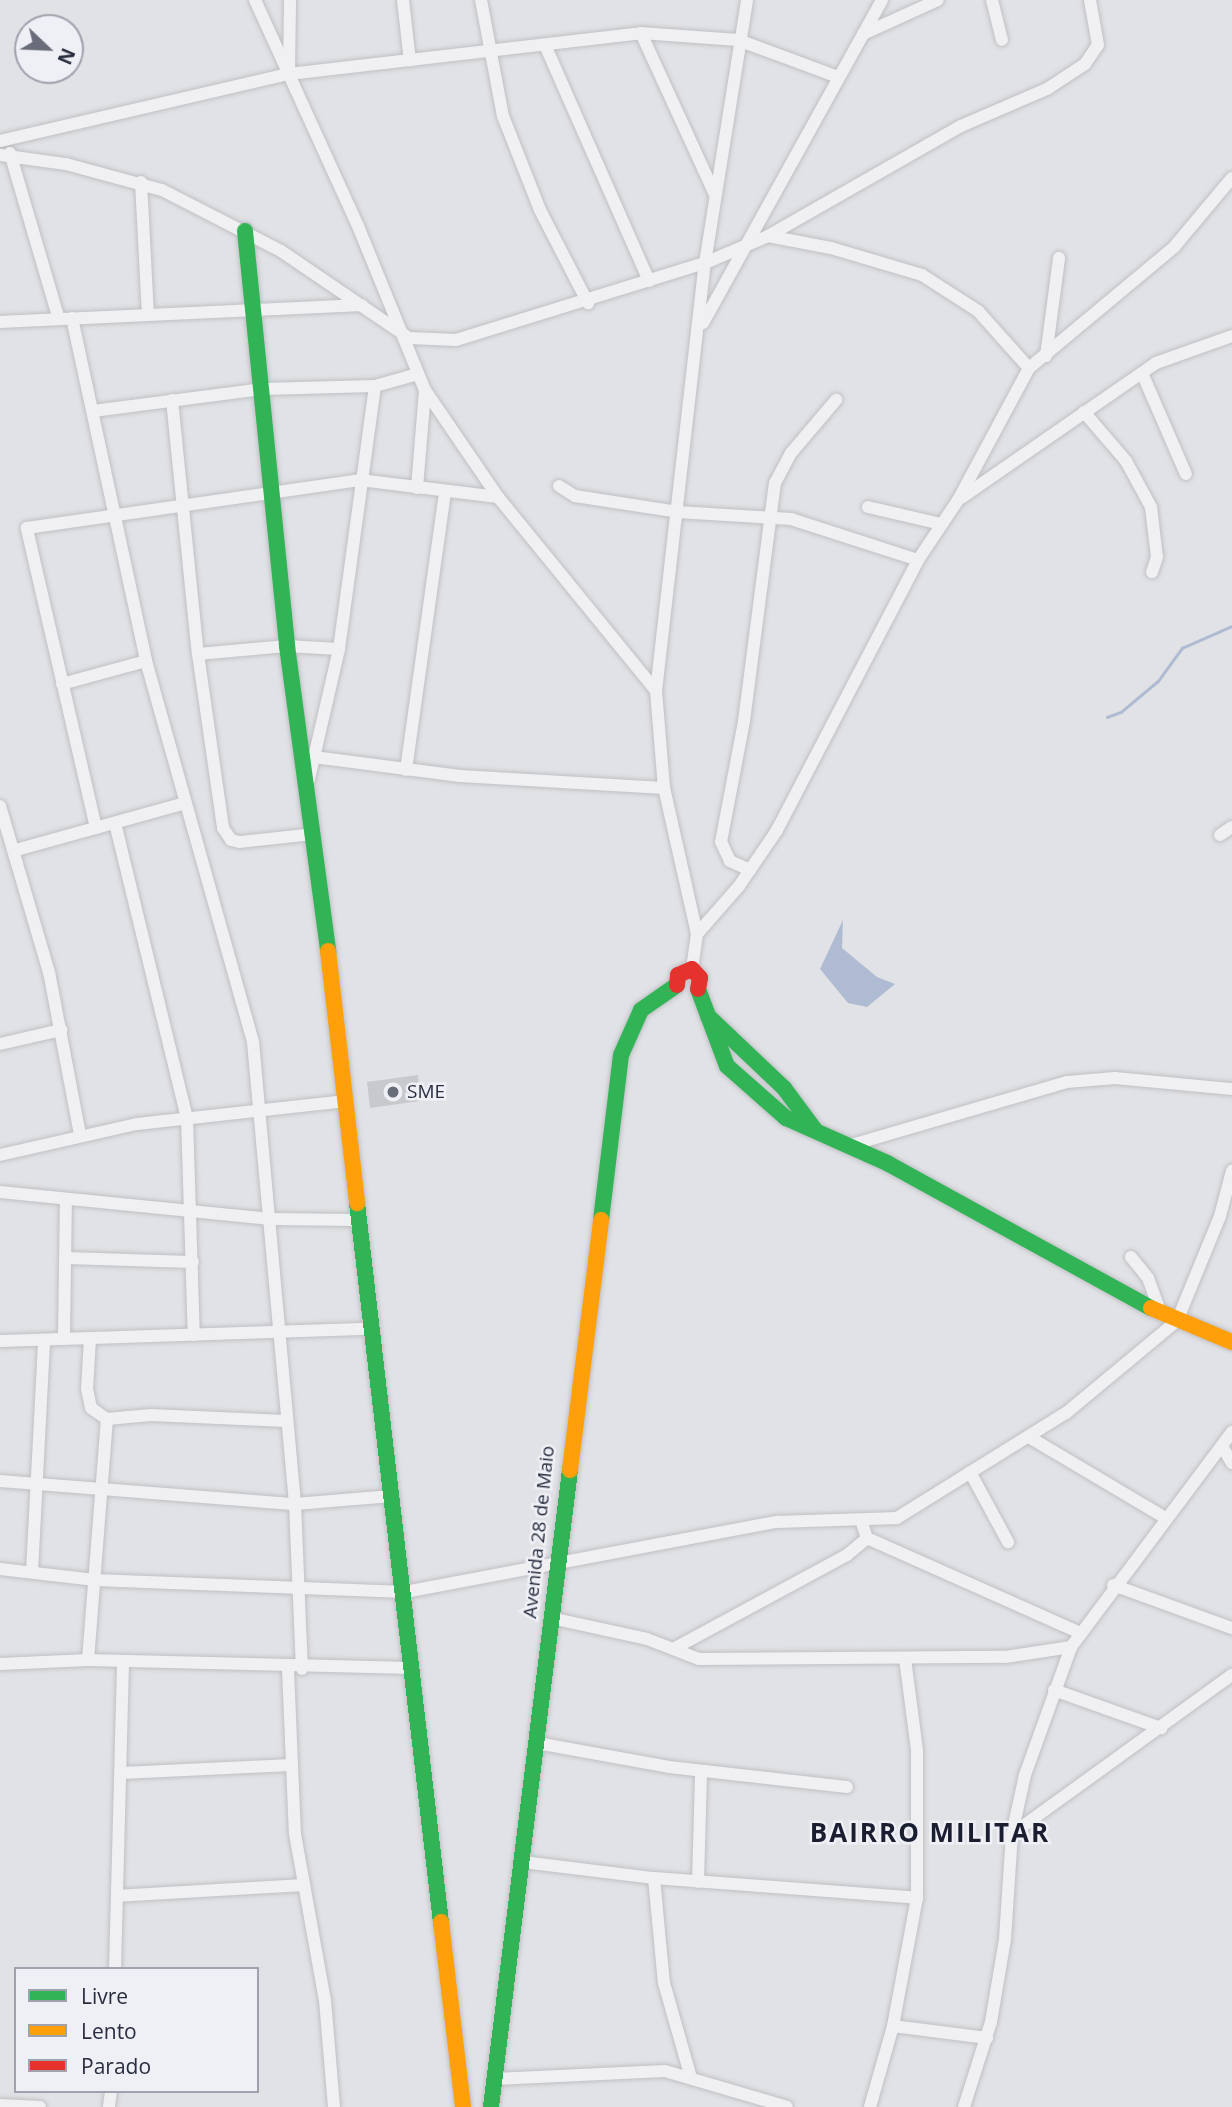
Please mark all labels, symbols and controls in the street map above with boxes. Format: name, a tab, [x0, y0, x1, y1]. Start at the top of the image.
north arrow	[14, 14, 84, 84]
text: N	[52, 44, 81, 69]
place label: SME	[407, 1081, 445, 1103]
marker: SME	[385, 1084, 401, 1100]
street label: Avenida 28 de Maio	[519, 1445, 559, 1619]
district label: BAIRRO MILITAR	[812, 1817, 1048, 1849]
legend	[14, 1967, 259, 2093]
text: Livre	[81, 1982, 128, 2010]
text: Lento	[81, 2017, 137, 2045]
text: Parado	[81, 2052, 151, 2080]

